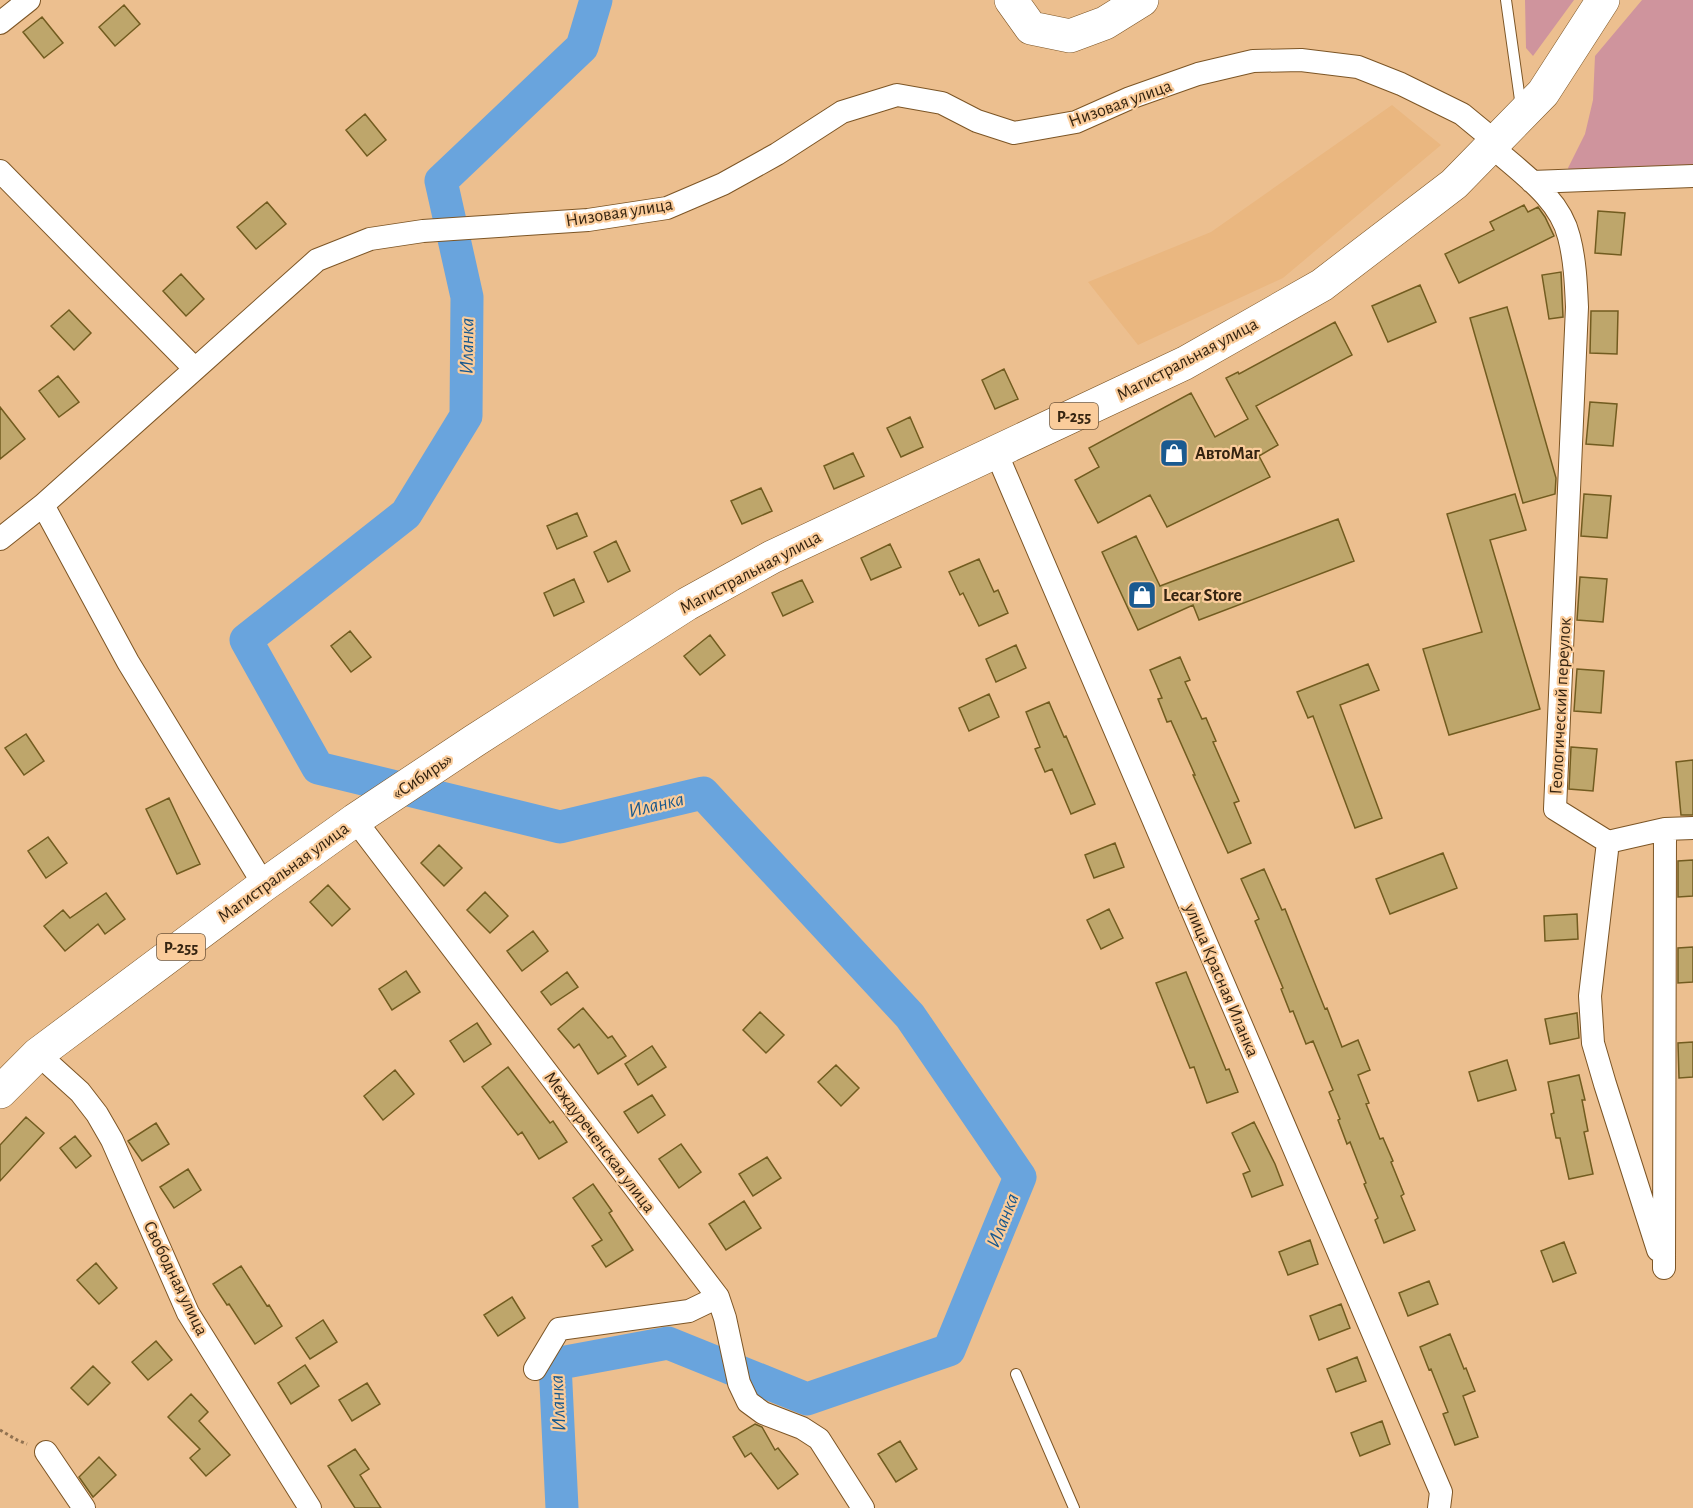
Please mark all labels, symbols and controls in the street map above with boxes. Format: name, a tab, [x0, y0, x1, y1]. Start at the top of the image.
street label: Низовая улица	[1066, 77, 1174, 131]
street label: Низовая улица	[564, 196, 674, 230]
street label: Магистральная улица	[1114, 315, 1261, 405]
water label: Иланка	[457, 318, 477, 374]
road number: Р-255	[1050, 403, 1098, 429]
shop icon: АвтоМаг	[1158, 437, 1190, 469]
place label: АвтоМаг	[1195, 445, 1260, 463]
street label: Магистральная улица	[677, 528, 824, 618]
shop icon: Lecar Store	[1126, 579, 1158, 611]
place label: Lecar Store	[1163, 587, 1242, 605]
street label: Геологический переулок	[1547, 617, 1575, 795]
street label: «Сибирь»	[389, 749, 456, 803]
water label: Иланка	[627, 789, 686, 821]
street label: Магистральная улица	[215, 819, 352, 926]
street label: улица Красная Иланка	[1180, 900, 1261, 1060]
road number: Р-255	[157, 934, 205, 960]
street label: Междуреченская улица	[540, 1069, 658, 1217]
water label: Иланка	[983, 1191, 1023, 1250]
street label: Свободная улица	[140, 1218, 212, 1339]
water label: Иланка	[547, 1374, 569, 1432]

